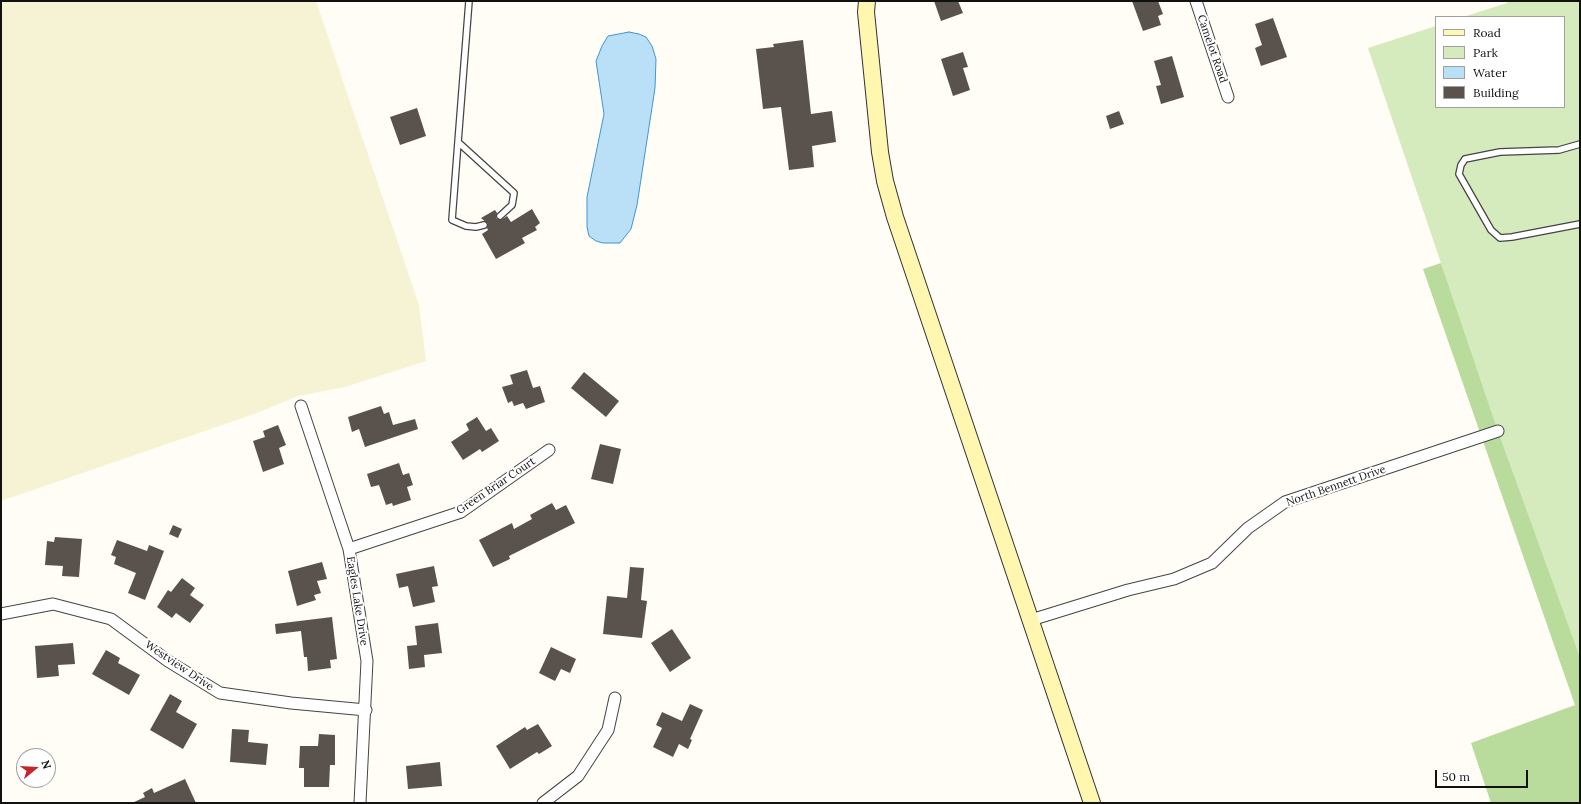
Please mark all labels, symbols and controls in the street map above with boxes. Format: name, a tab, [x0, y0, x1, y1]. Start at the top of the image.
street label: Camelot Road	[1194, 13, 1230, 85]
legend	[1435, 16, 1565, 108]
text: Road	[1473, 25, 1501, 40]
text: Park	[1473, 45, 1498, 60]
text: Water	[1473, 65, 1507, 80]
text: Building	[1473, 85, 1519, 100]
street label: Green Briar Court	[454, 455, 538, 517]
street label: North Bennett Drive	[1285, 463, 1387, 509]
street label: Eagles Lake Drive	[343, 555, 371, 647]
street label: Westview Drive	[142, 638, 216, 694]
north arrow	[16, 748, 56, 788]
text: N	[38, 758, 54, 771]
scale bar	[1437, 762, 1530, 788]
text: 50 m	[1442, 769, 1470, 784]

